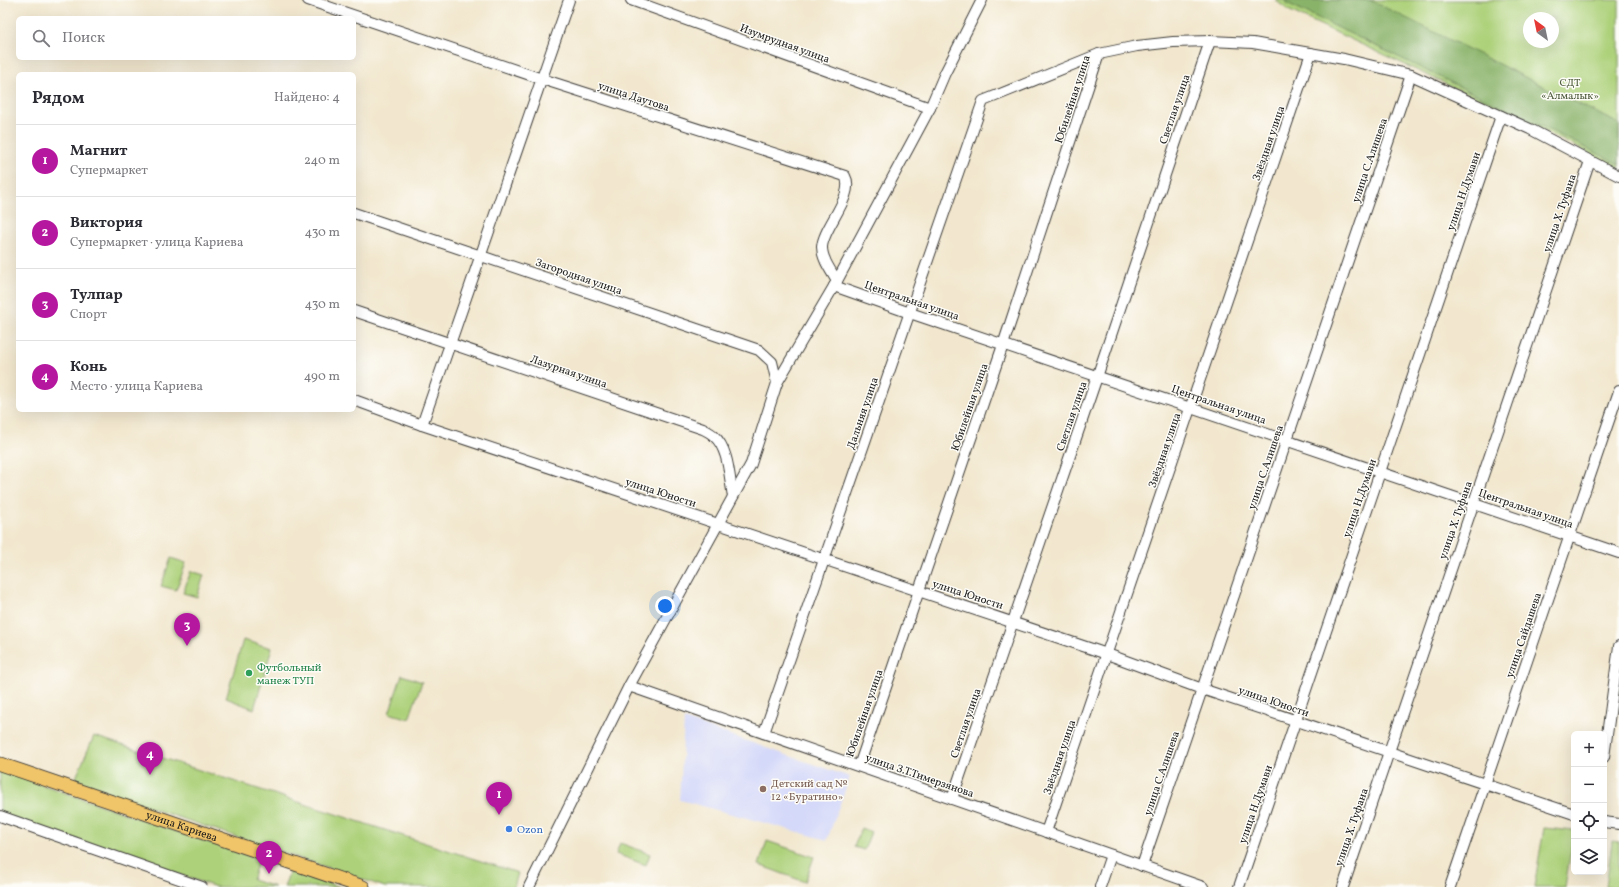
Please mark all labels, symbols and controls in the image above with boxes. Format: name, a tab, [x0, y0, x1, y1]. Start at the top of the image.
north arrow	[1523, 12, 1559, 48]
search box	[16, 16, 356, 60]
street label: Изумрудная улица	[737, 21, 832, 68]
icon: search	[30, 27, 52, 49]
text: Поиск	[62, 28, 105, 49]
street label: Юбилейная улица	[1052, 53, 1095, 146]
street label: Светлая улица	[1156, 72, 1195, 147]
park label: СДТ «Алмалык»	[1541, 76, 1599, 104]
street label: улица Даутова	[596, 79, 672, 116]
text: Рядом	[32, 87, 85, 110]
text: Найдено: 4	[274, 89, 340, 107]
street label: Звёздная улица	[1250, 103, 1289, 183]
street label: улица С.Алишева	[1349, 116, 1392, 205]
text: Магнит	[70, 141, 127, 162]
street label: улица Н.Думави	[1444, 150, 1485, 233]
text: 1	[42, 152, 48, 170]
text: 240 m	[304, 152, 340, 170]
text: Супермаркет	[70, 162, 148, 180]
street label: улица Х. Туфана	[1540, 172, 1581, 255]
text: Виктория	[70, 213, 143, 234]
text: 2	[42, 224, 48, 242]
text: 430 m	[304, 224, 340, 242]
text: Супермаркет · улица Кариева	[70, 234, 243, 252]
street label: Загородная улица	[533, 255, 624, 300]
street label: Центральная улица	[862, 278, 962, 325]
text: Тулпар	[70, 285, 123, 306]
text: 3	[42, 296, 48, 314]
text: 430 m	[304, 296, 340, 314]
text: Спорт	[70, 306, 107, 324]
street label: Лазурная улица	[528, 352, 609, 393]
text: Конь	[70, 357, 107, 378]
street label: Юбилейная улица	[948, 361, 993, 453]
text: 4	[41, 368, 49, 386]
text: 490 m	[304, 368, 340, 386]
street label: Дальняя улица	[844, 375, 883, 452]
text: Место · улица Кариева	[70, 378, 203, 396]
street label: Светлая улица	[1053, 379, 1092, 454]
street label: Центральная улица	[1169, 382, 1269, 429]
street label: Звёздная улица	[1146, 410, 1185, 490]
street label: улица С.Алишева	[1245, 423, 1288, 512]
street label: улица Н.Думави	[1340, 457, 1381, 540]
street label: улица Юности	[623, 475, 698, 512]
street label: улица Х. Туфана	[1436, 479, 1477, 562]
street label: Центральная улица	[1476, 486, 1576, 533]
street label: улица Юности	[930, 577, 1005, 614]
street label: улица Сайдашева	[1503, 590, 1546, 680]
your location	[655, 596, 675, 616]
pin: 3	[174, 613, 200, 646]
place label: Футбольный манеж ТУП	[257, 661, 322, 689]
street label: Юбилейная улица	[843, 667, 888, 759]
marker: Футбольный манеж ТУП	[244, 668, 254, 678]
street label: улица Юности	[1236, 683, 1311, 722]
street label: Светлая улица	[947, 686, 986, 761]
street label: Звёздная улица	[1041, 717, 1080, 797]
street label: улица С.Алишева	[1141, 729, 1184, 818]
map controls	[1571, 731, 1607, 875]
button: +	[1571, 731, 1607, 767]
pin: 4	[137, 742, 163, 775]
street label: улица З.Т.Тимерзянова	[863, 751, 976, 802]
street label: улица Н.Думави	[1236, 763, 1277, 846]
button: −	[1571, 767, 1607, 803]
place label: Детский сад № 12 «Буратино»	[771, 777, 848, 805]
pin: 1	[486, 782, 512, 815]
marker: Детский сад № 12 «Буратино»	[758, 784, 768, 794]
street label: улица Х. Туфана	[1332, 786, 1373, 869]
button: locate	[1571, 803, 1607, 839]
street label: улица Кариева	[144, 808, 220, 846]
place label: Ozon	[517, 823, 543, 838]
marker: Ozon	[504, 824, 514, 834]
button: layers	[1571, 839, 1607, 875]
pin: 2	[256, 841, 282, 874]

